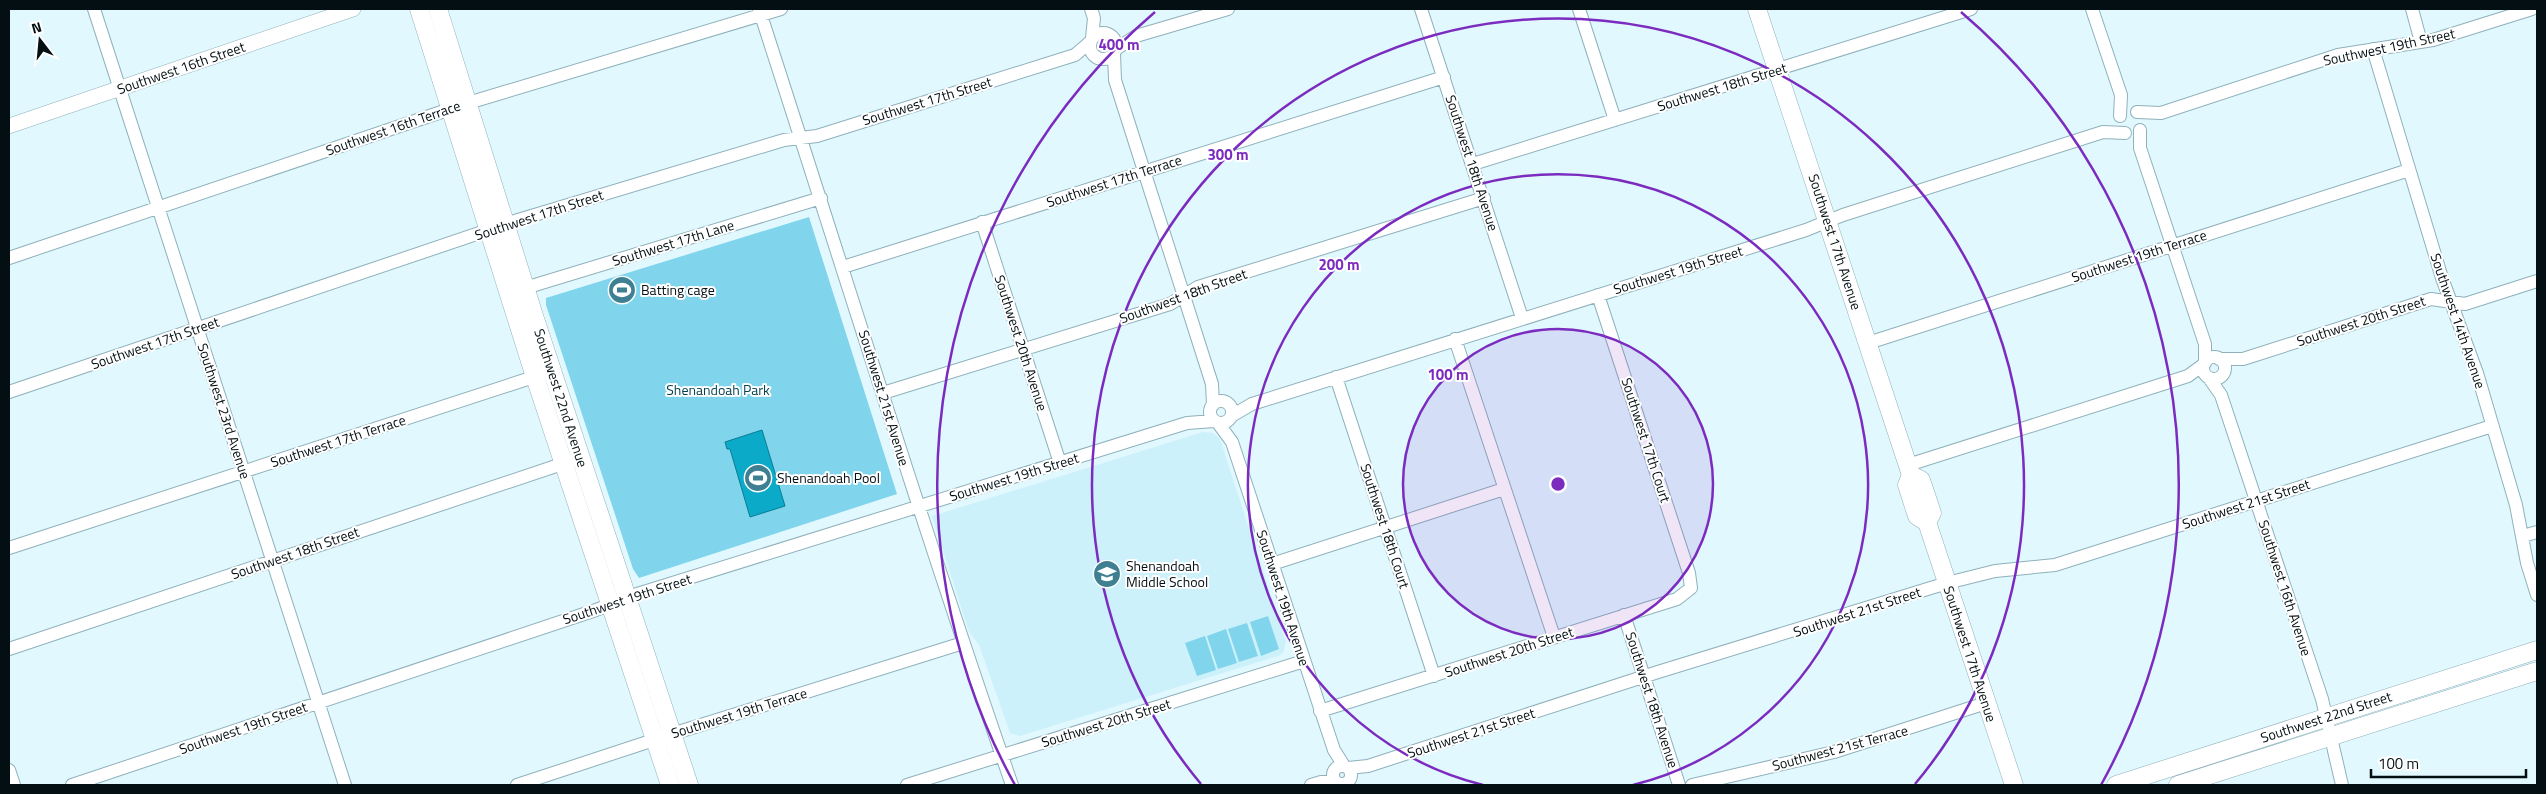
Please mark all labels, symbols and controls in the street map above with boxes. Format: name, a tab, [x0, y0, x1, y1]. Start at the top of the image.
north arrow	[15, 15, 65, 65]
text: N	[29, 16, 44, 38]
street label: Southwest 19th Street	[2321, 22, 2457, 71]
text: 400 m	[1098, 33, 1140, 56]
street label: Southwest 16th Street	[114, 36, 248, 99]
street label: Southwest 18th Street	[1655, 57, 1789, 116]
street label: Southwest 17th Street	[860, 71, 994, 130]
street label: Southwest 18th Avenue	[1441, 92, 1504, 234]
street label: Southwest 16th Terrace	[323, 95, 463, 160]
text: 300 m	[1207, 143, 1249, 166]
street label: Southwest 17th Terrace	[1044, 149, 1184, 212]
street label: Southwest 17th Avenue	[1804, 171, 1867, 313]
street label: Southwest 17th Street	[472, 184, 606, 245]
street label: Southwest 17th Lane	[609, 214, 736, 271]
street label: Southwest 19th Terrace	[2069, 224, 2209, 287]
street label: Southwest 19th Street	[1611, 240, 1745, 299]
street label: Southwest 14th Avenue	[2425, 250, 2492, 391]
text: 200 m	[1318, 253, 1360, 276]
street label: Southwest 18th Street	[1116, 263, 1250, 328]
street label: Southwest 20th Avenue	[990, 272, 1053, 414]
sports icon: Batting cage	[607, 275, 637, 305]
place label: Batting cage	[641, 279, 715, 300]
street label: Southwest 20th Street	[2294, 290, 2428, 351]
street label: Southwest 17th Street	[88, 311, 222, 374]
street label: Southwest 22nd Avenue	[529, 326, 594, 470]
street label: Southwest 21st Avenue	[854, 327, 915, 468]
street label: Southwest 23rd Avenue	[193, 340, 256, 481]
text: 100 m	[1427, 363, 1469, 386]
street label: Southwest 17th Court	[1616, 375, 1677, 505]
park label: Shenandoah Park	[666, 379, 770, 400]
street label: Southwest 17th Terrace	[268, 409, 408, 472]
street label: Southwest 19th Street	[947, 447, 1081, 506]
street label: Southwest 18th Court	[1355, 461, 1416, 591]
sports icon: Shenandoah Pool	[743, 463, 773, 493]
place label: Shenandoah Pool	[777, 467, 880, 488]
street label: Southwest 21st Street	[2179, 473, 2313, 534]
centre of rings	[1549, 475, 1567, 493]
street label: Southwest 16th Avenue	[2254, 517, 2317, 659]
street label: Southwest 18th Street	[228, 521, 362, 584]
street label: Southwest 19th Avenue	[1252, 527, 1315, 669]
place label: Shenandoah Middle School	[1126, 555, 1208, 592]
school or university icon: Shenandoah Middle School	[1092, 559, 1122, 589]
street label: Southwest 19th Street	[560, 568, 694, 629]
street label: Southwest 21st Street	[1790, 581, 1924, 642]
street label: Southwest 17th Avenue	[1939, 583, 2002, 725]
street label: Southwest 20th Street	[1442, 621, 1576, 682]
street label: Southwest 18th Avenue	[1621, 629, 1684, 771]
street label: Southwest 19th Terrace	[668, 682, 809, 743]
street label: Southwest 22nd Street	[2258, 685, 2394, 748]
street label: Southwest 20th Street	[1039, 693, 1173, 752]
street label: Southwest 19th Street	[176, 696, 310, 759]
street label: Southwest 21st Street	[1404, 702, 1538, 763]
street label: Southwest 21st Terrace	[1769, 719, 1910, 776]
scale bar	[2371, 746, 2526, 778]
text: 100 m	[2378, 752, 2419, 775]

